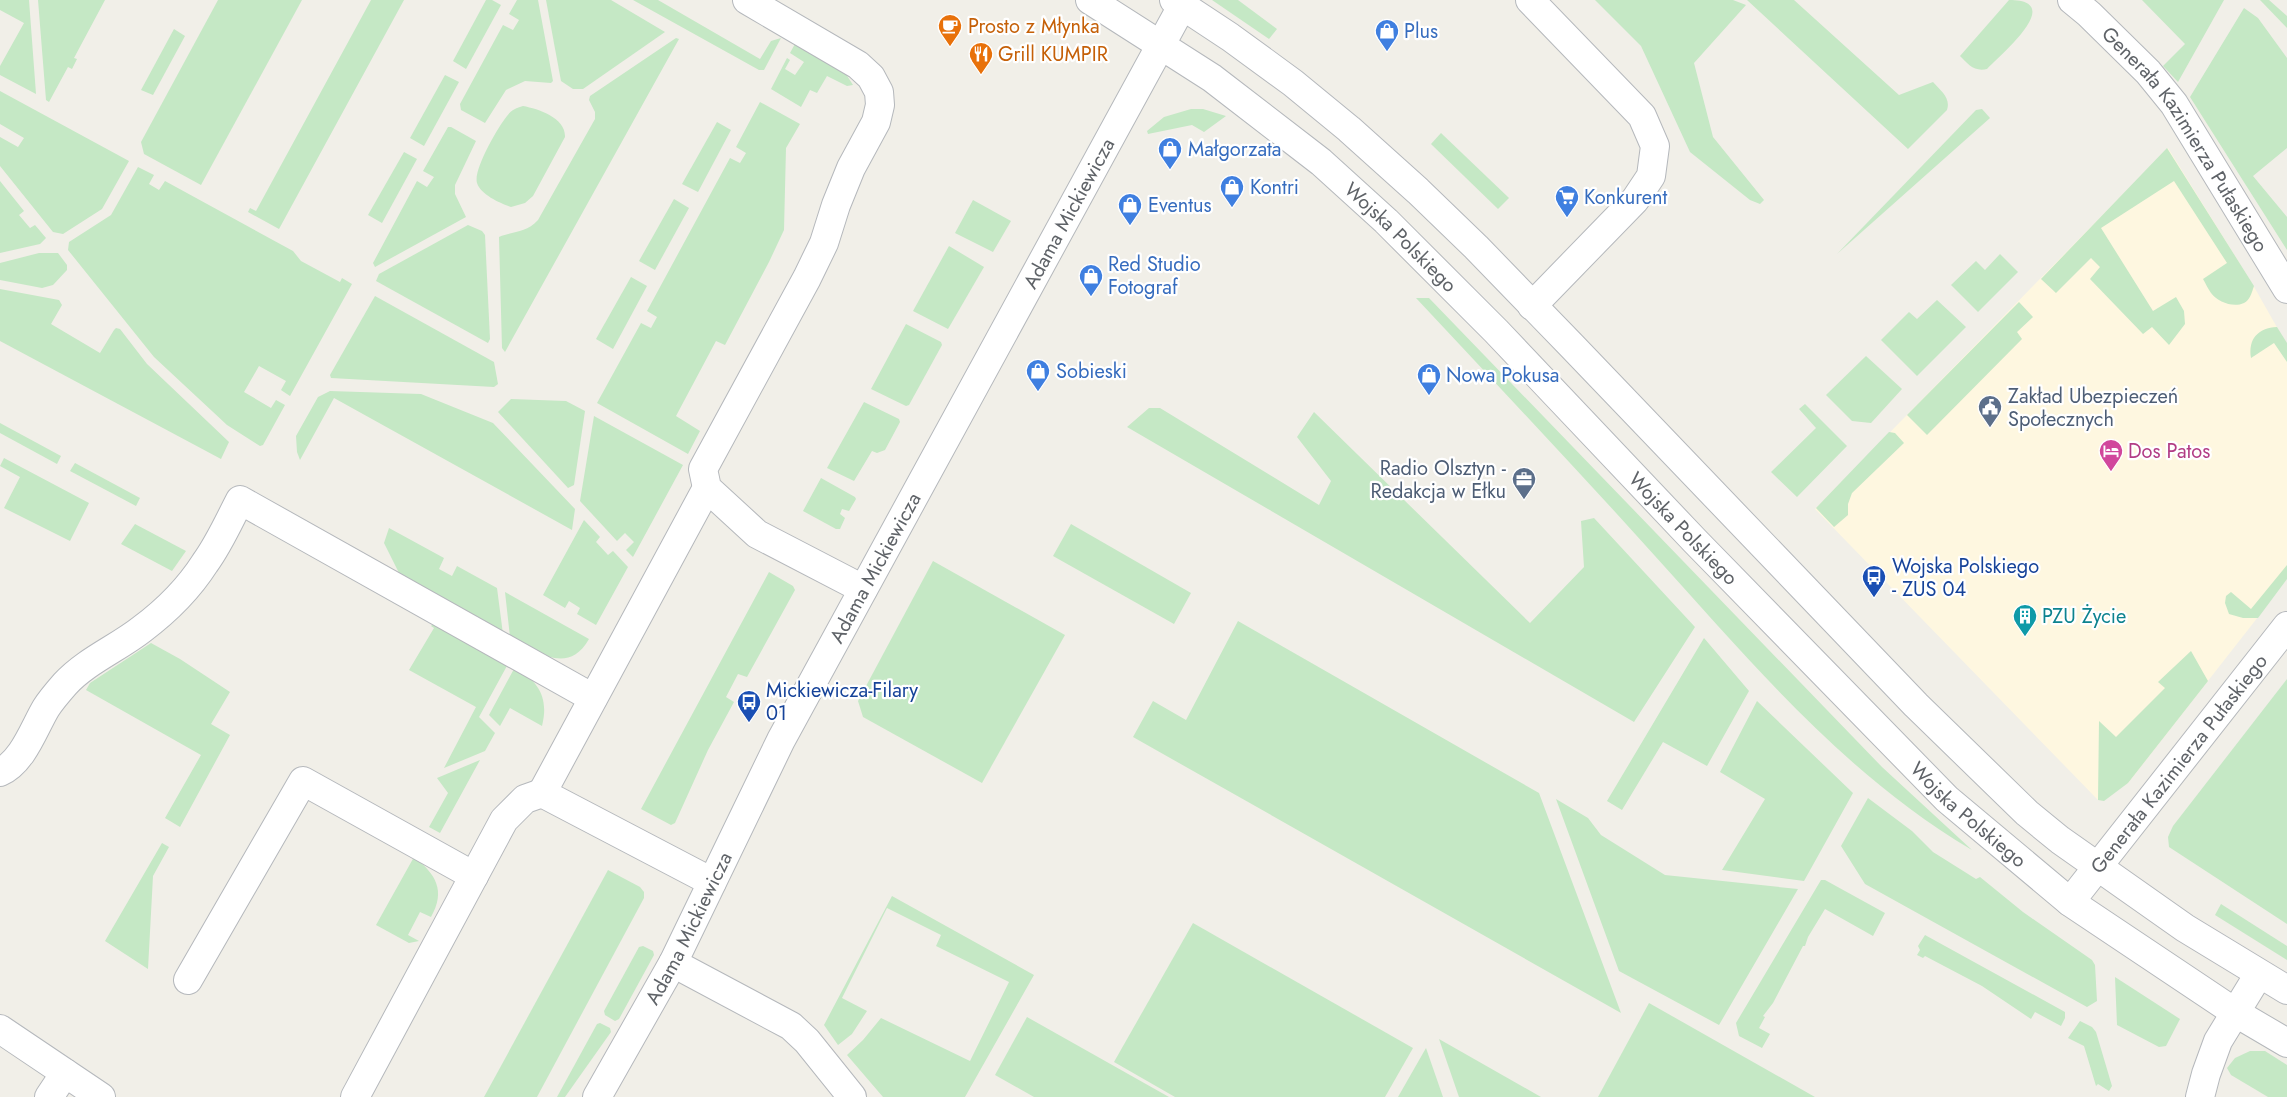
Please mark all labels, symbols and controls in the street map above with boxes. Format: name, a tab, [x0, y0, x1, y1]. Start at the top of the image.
place label: Prosto z Młynka	[968, 12, 1100, 41]
cafe icon: Prosto z Młynka	[937, 13, 963, 47]
place label: Plus	[1404, 17, 1438, 46]
shop icon: Plus	[1374, 18, 1400, 52]
street label: Generała Kazimierza Pułaskiego	[2095, 20, 2276, 258]
place label: Grill KUMPIR	[998, 40, 1108, 69]
restaurant icon: Grill KUMPIR	[968, 41, 994, 75]
street label: Adama Mickiewicza	[1016, 133, 1122, 294]
place label: Małgorzata	[1188, 135, 1281, 164]
shop icon: Małgorzata	[1157, 136, 1183, 170]
place label: Kontri	[1250, 173, 1299, 202]
shop icon: Kontri	[1219, 174, 1245, 208]
street label: Wojska Polskiego	[1338, 175, 1464, 299]
place label: Konkurent	[1584, 183, 1668, 212]
supermarket icon: Konkurent	[1554, 184, 1580, 218]
place label: Eventus	[1148, 191, 1212, 220]
shop icon: Eventus	[1117, 192, 1143, 226]
place label: Red Studio Fotograf	[1108, 250, 1201, 302]
shop icon: Red Studio Fotograf	[1078, 263, 1104, 297]
place label: Sobieski	[1056, 357, 1127, 386]
shop icon: Sobieski	[1025, 358, 1051, 392]
place label: Nowa Pokusa	[1446, 361, 1559, 390]
shop icon: Nowa Pokusa	[1416, 362, 1442, 396]
place label: Zakład Ubezpieczeń Społecznych	[2008, 382, 2178, 434]
public building icon: Zakład Ubezpieczeń Społecznych	[1977, 394, 2003, 428]
place label: Dos Patos	[2128, 437, 2210, 466]
hotel icon: Dos Patos	[2098, 438, 2124, 472]
place label: Radio Olsztyn - Redakcja w Ełku	[1371, 454, 1507, 506]
street label: Wojska Polskiego	[1622, 465, 1745, 592]
office icon: Radio Olsztyn - Redakcja w Ełku	[1511, 466, 1537, 500]
street label: Adama Mickiewicza	[822, 487, 928, 648]
place label: Wojska Polskiego - ZUS 04	[1892, 552, 2039, 604]
bus stop icon: Wojska Polskiego - ZUS 04	[1861, 564, 1887, 598]
place label: PZU Życie	[2042, 602, 2126, 631]
building icon: PZU Życie	[2012, 603, 2038, 637]
street label: Generała Kazimierza Pułaskiego	[2083, 648, 2274, 880]
place label: Mickiewicza-Filary 01	[766, 676, 918, 728]
bus stop icon: Mickiewicza-Filary 01	[736, 689, 762, 723]
street label: Wojska Polskiego	[1904, 755, 2033, 874]
street label: Adama Mickiewicza	[638, 847, 739, 1010]

